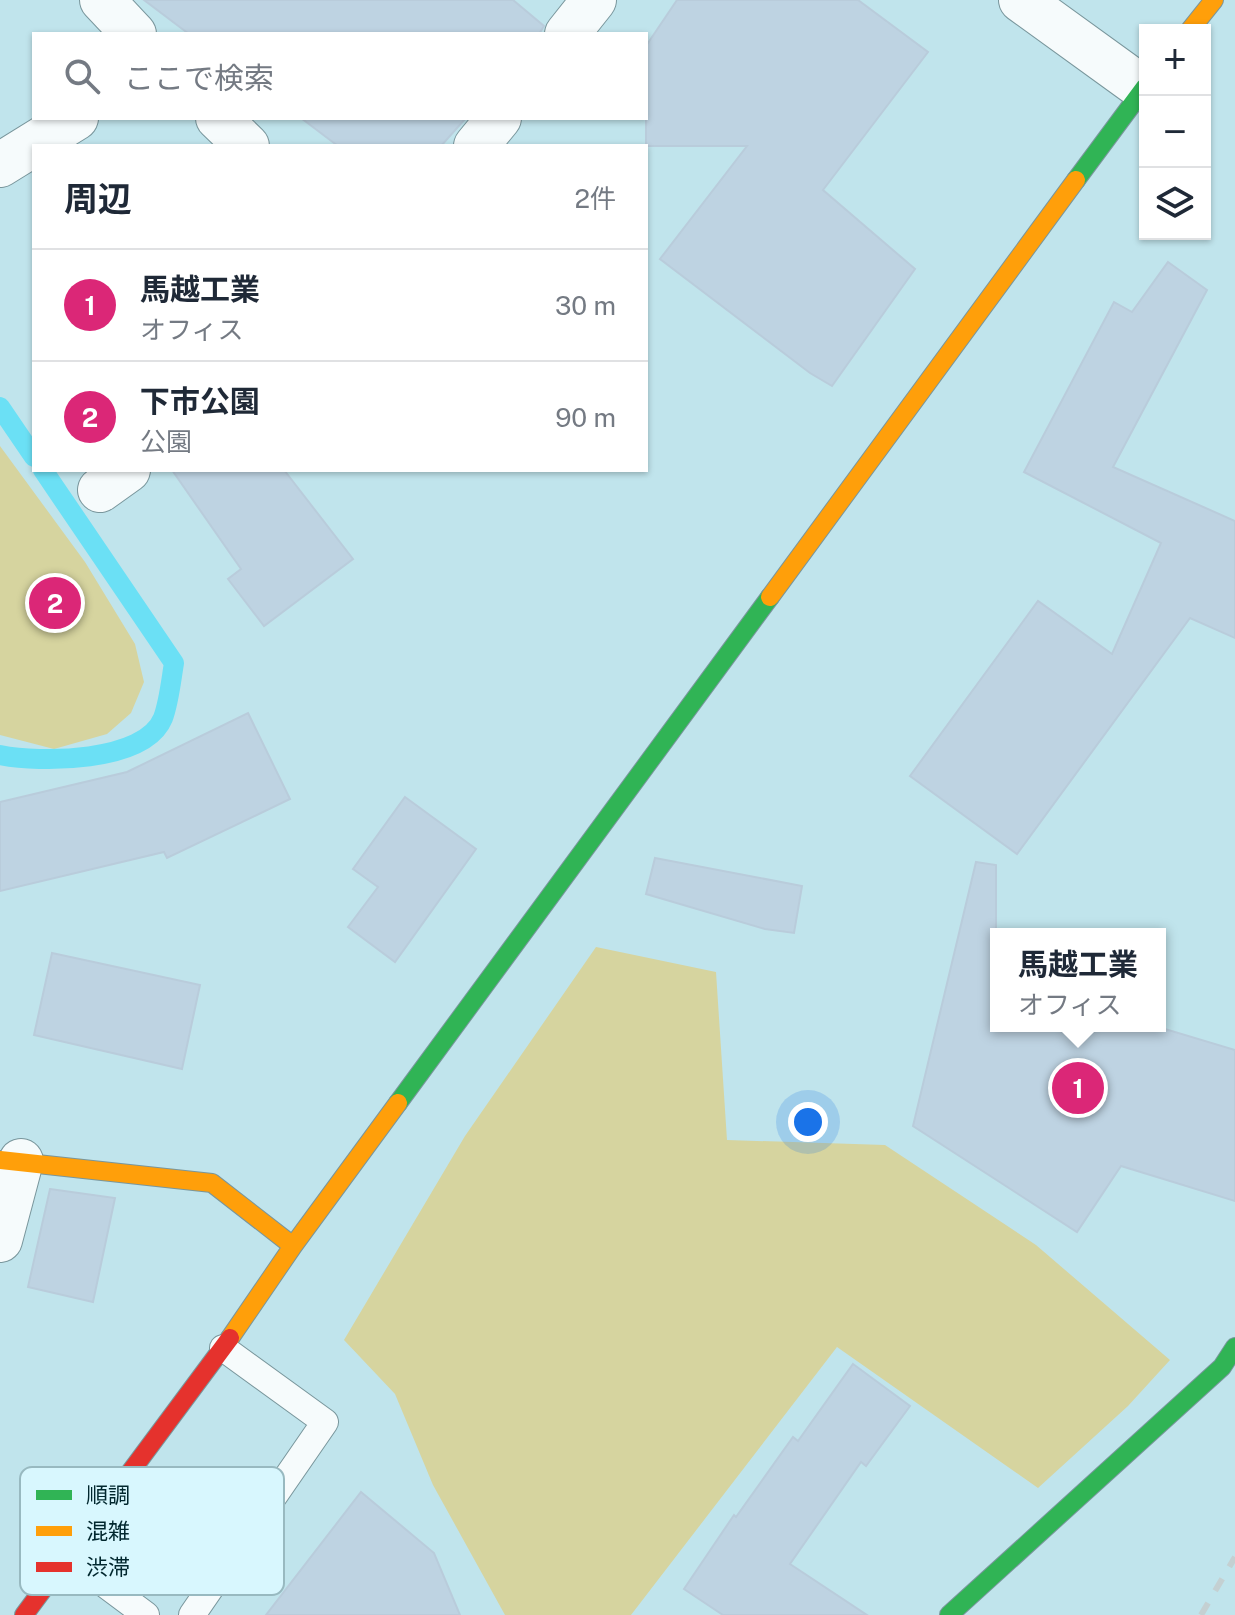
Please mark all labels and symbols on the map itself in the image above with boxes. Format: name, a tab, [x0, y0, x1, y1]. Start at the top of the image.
pin: 2	[29, 573, 81, 633]
pin: 1	[1052, 1058, 1104, 1118]
your location	[788, 1102, 828, 1142]
legend	[20, 1467, 284, 1595]
text: 順調	[86, 1482, 130, 1508]
text: 混雑	[86, 1518, 130, 1544]
text: 渋滞	[86, 1554, 130, 1580]

